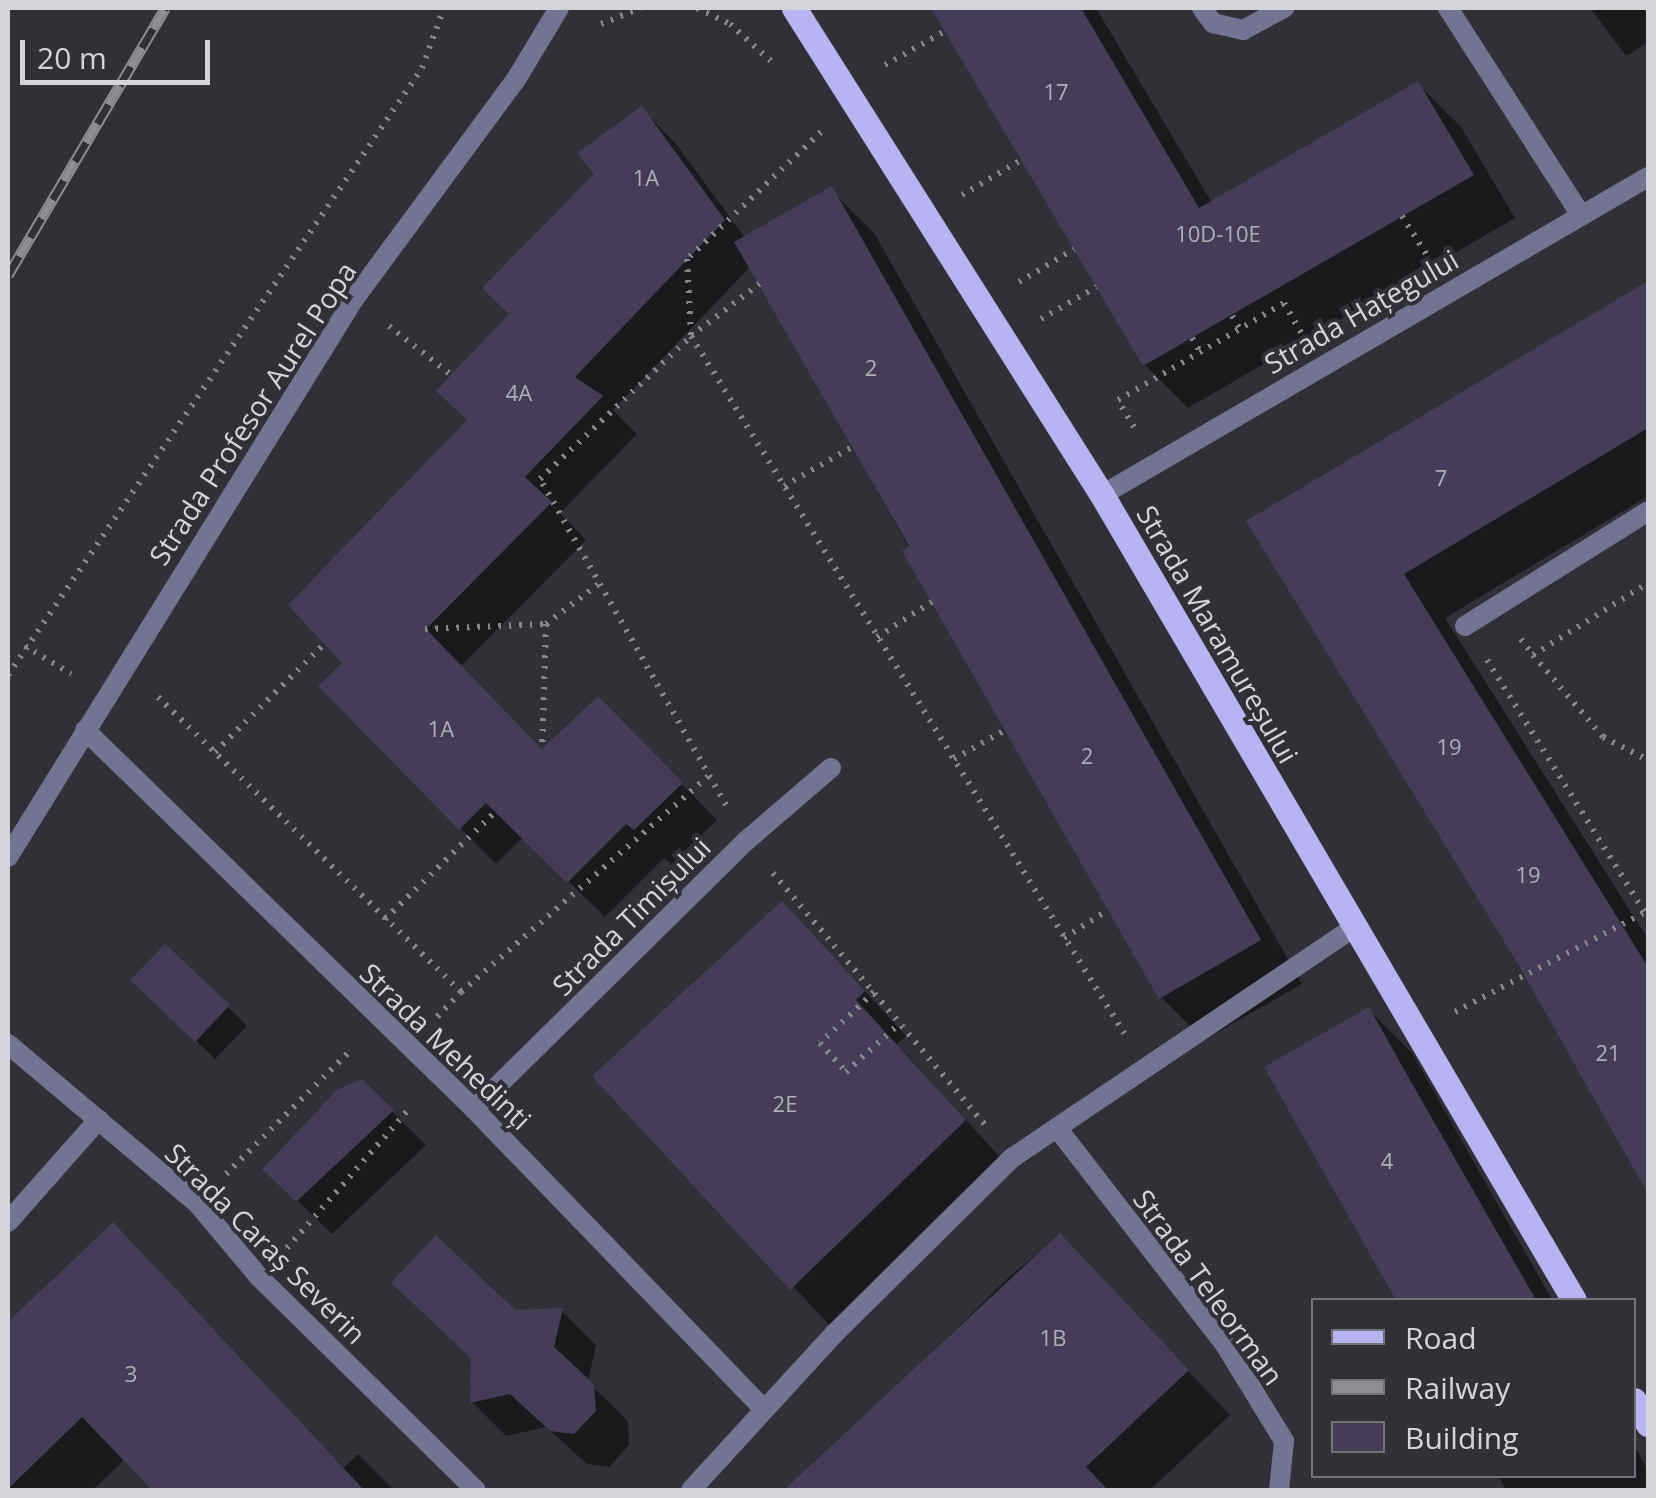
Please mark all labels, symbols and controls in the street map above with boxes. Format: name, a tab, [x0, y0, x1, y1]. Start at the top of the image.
scale bar	[25, 20, 215, 82]
text: 20 m	[37, 37, 107, 78]
house number: 17	[1043, 79, 1069, 105]
house number: 1A	[633, 165, 659, 191]
house number: 10D-10E	[1175, 221, 1261, 247]
street label: Strada Hațegului	[1258, 242, 1464, 380]
street label: Strada Profesor Aurel Popa	[141, 255, 363, 571]
house number: 2	[865, 355, 877, 381]
house number: 4A	[506, 380, 532, 406]
house number: 7	[1435, 465, 1447, 491]
street label: Strada Maramureșului	[1130, 499, 1306, 769]
house number: 1A	[428, 716, 454, 742]
house number: 19	[1436, 734, 1462, 760]
house number: 2	[1081, 743, 1093, 769]
street label: Strada Timișului	[545, 830, 717, 1002]
house number: 19	[1515, 862, 1541, 888]
street label: Strada Mehedinți	[354, 956, 538, 1136]
house number: 21	[1595, 1040, 1621, 1066]
house number: 2E	[773, 1091, 797, 1117]
street label: Strada Caraș Severin	[159, 1136, 373, 1350]
house number: 4	[1381, 1148, 1393, 1174]
street label: Strada Teleorman	[1127, 1183, 1291, 1391]
legend	[1311, 1298, 1636, 1478]
text: Road	[1405, 1317, 1477, 1358]
house number: 1B	[1040, 1325, 1066, 1351]
house number: 3	[125, 1361, 137, 1387]
text: Railway	[1405, 1367, 1510, 1408]
text: Building	[1405, 1417, 1519, 1458]

